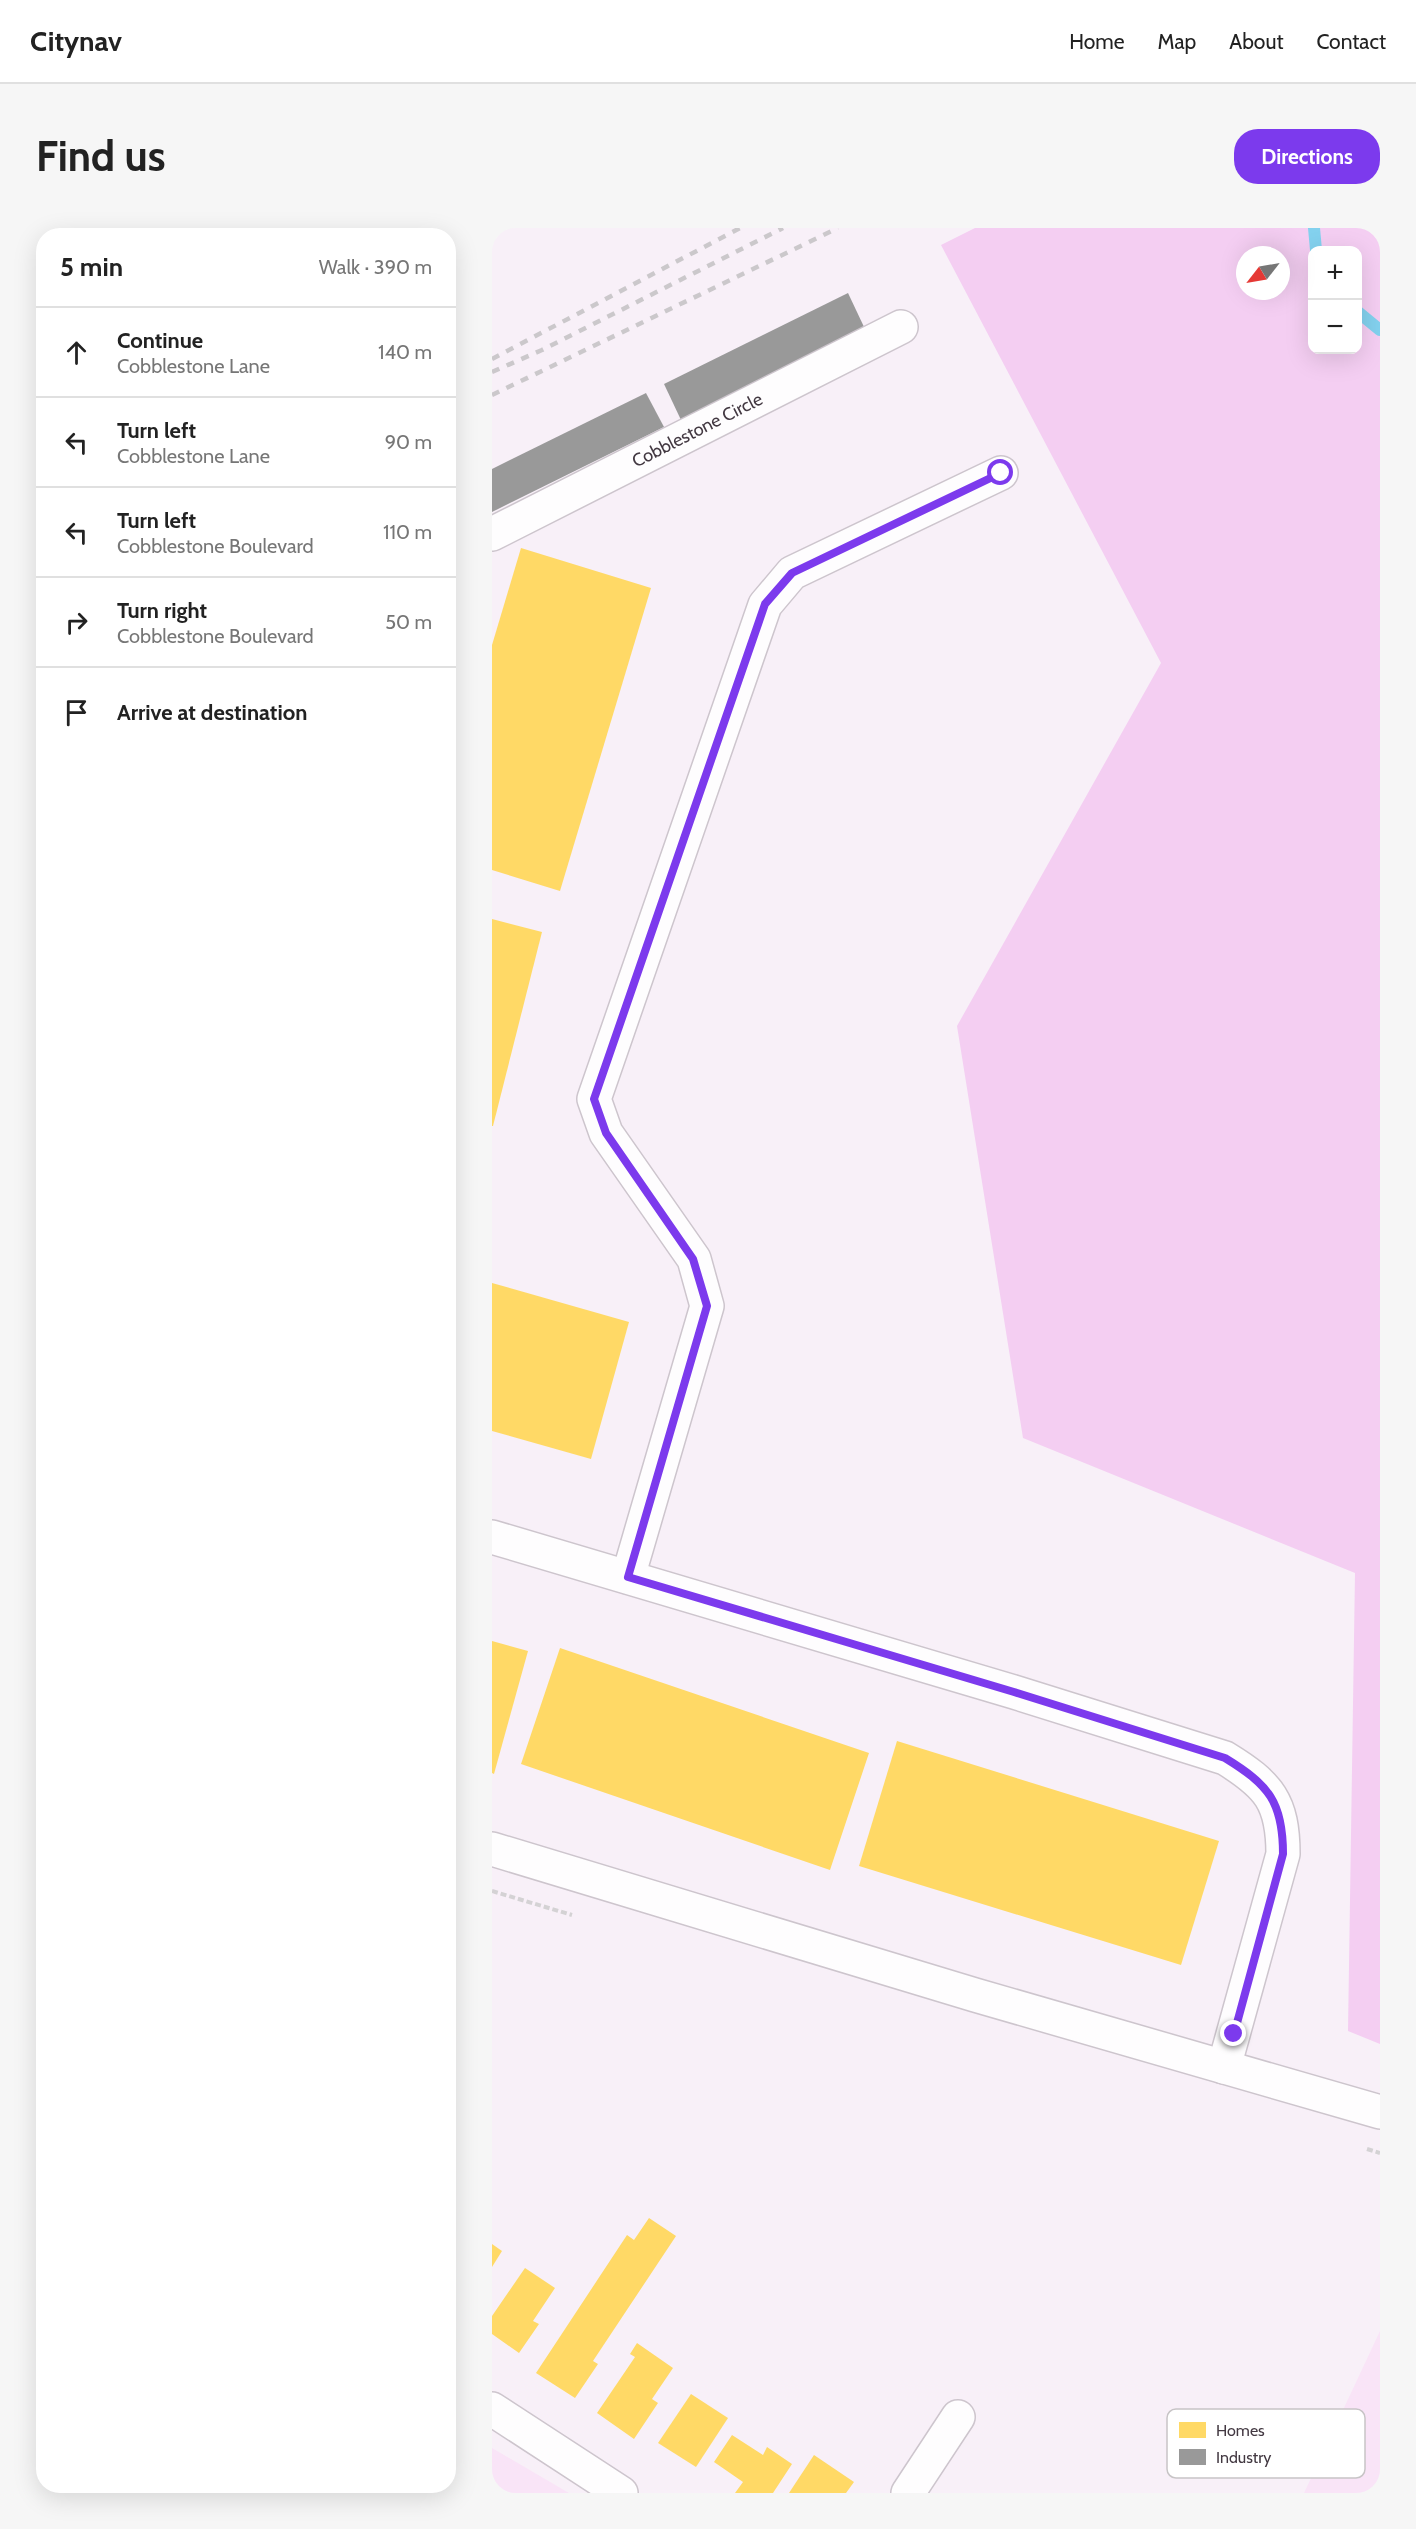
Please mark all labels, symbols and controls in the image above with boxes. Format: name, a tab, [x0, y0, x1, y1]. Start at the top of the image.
text: Citynav	[30, 24, 122, 58]
text: Home	[1069, 29, 1125, 54]
text: Map	[1158, 29, 1196, 54]
text: About	[1229, 29, 1283, 54]
text: Contact	[1316, 29, 1386, 54]
button: Directions	[1234, 129, 1380, 184]
text: Find us	[36, 130, 165, 182]
north arrow	[1236, 246, 1290, 300]
map controls	[1308, 246, 1362, 354]
button: +	[1308, 246, 1362, 300]
text: 5 min	[60, 251, 123, 283]
text: Walk · 390 m	[319, 255, 432, 279]
button: −	[1308, 300, 1362, 354]
text: Continue	[117, 327, 203, 354]
icon: ahead	[60, 336, 93, 369]
text: 140 m	[378, 340, 432, 364]
text: Cobblestone Lane	[117, 354, 270, 378]
street label: Cobblestone Circle	[628, 388, 766, 472]
text: Turn left	[117, 417, 196, 444]
icon: left	[60, 426, 93, 459]
text: 90 m	[385, 430, 432, 454]
text: Cobblestone Lane	[117, 444, 270, 468]
route start	[987, 459, 1013, 485]
text: Turn left	[117, 507, 196, 534]
icon: left	[60, 516, 93, 549]
text: 110 m	[383, 520, 432, 544]
text: Cobblestone Boulevard	[117, 534, 314, 558]
text: Turn right	[117, 597, 207, 624]
icon: right	[60, 606, 93, 639]
text: 50 m	[385, 610, 432, 634]
text: Cobblestone Boulevard	[117, 624, 314, 648]
icon: arrive	[60, 696, 93, 729]
text: Arrive at destination	[117, 699, 307, 726]
route end	[1220, 2020, 1246, 2046]
legend	[1167, 2409, 1365, 2478]
text: Homes	[1216, 2421, 1265, 2440]
text: Industry	[1216, 2448, 1271, 2467]

